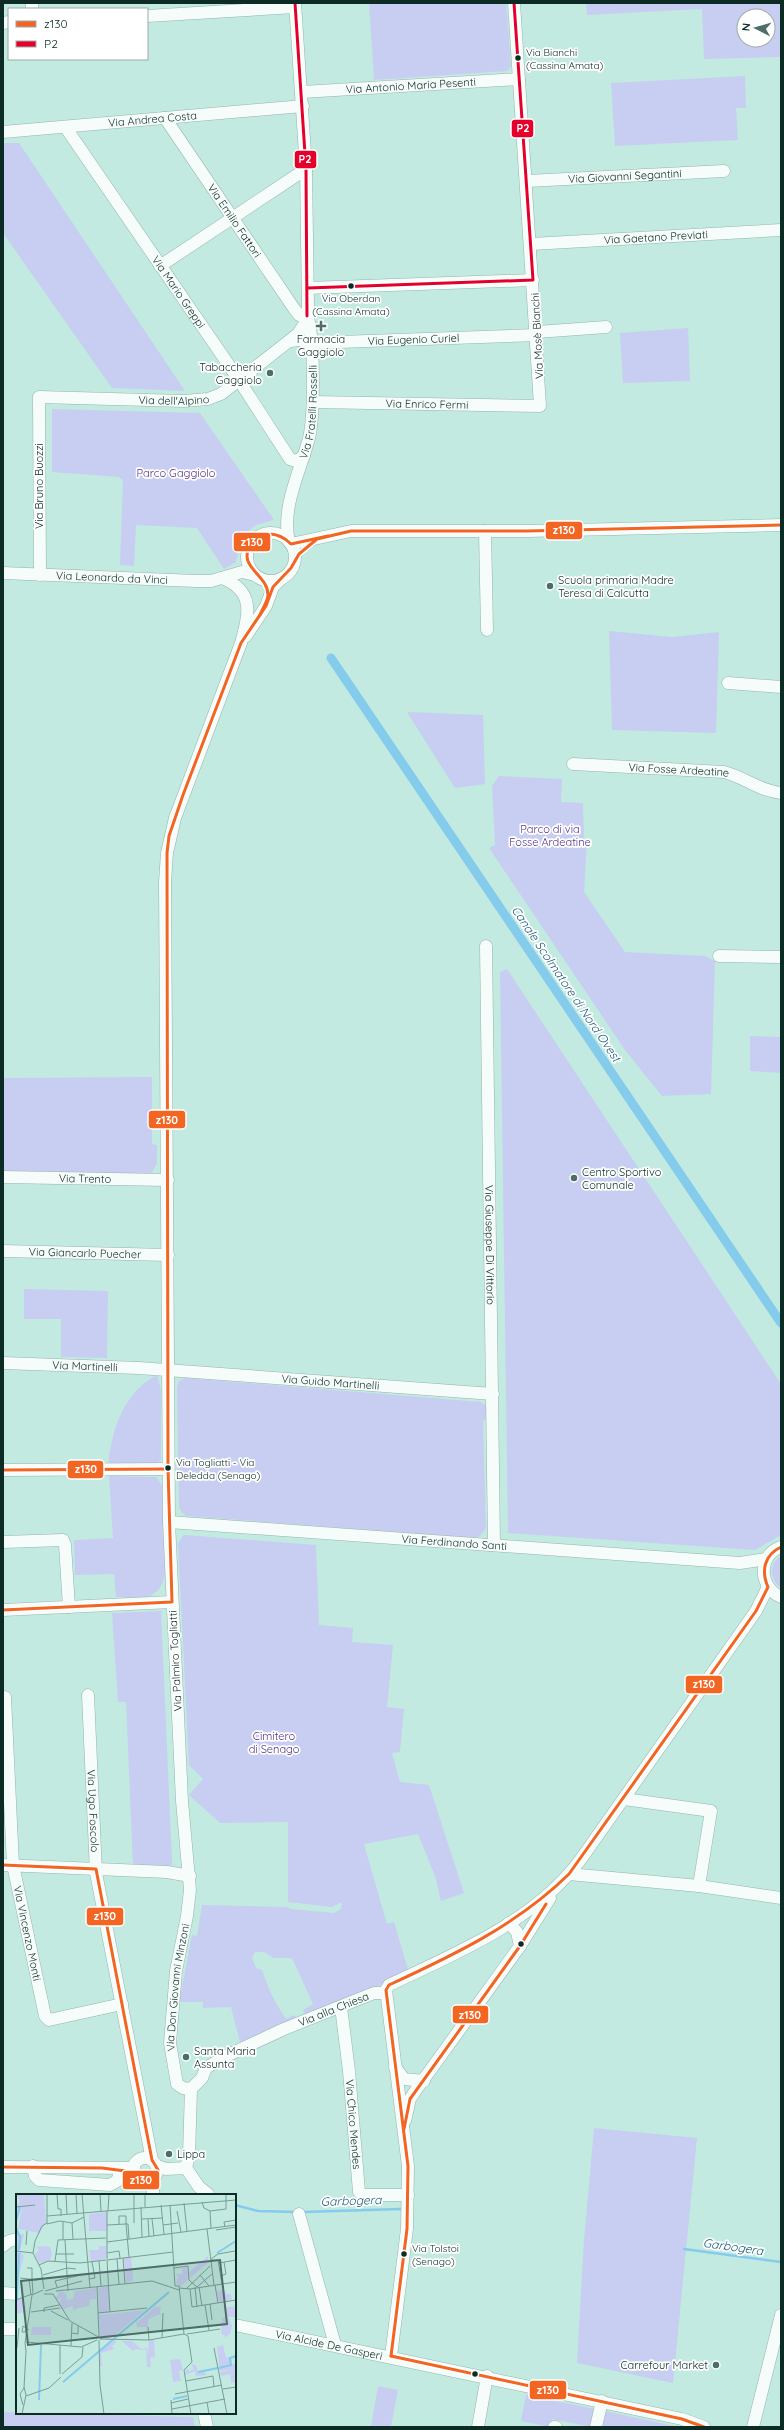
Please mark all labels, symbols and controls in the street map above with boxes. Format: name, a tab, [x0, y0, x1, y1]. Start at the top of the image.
legend	[8, 8, 148, 60]
north arrow	[736, 8, 776, 48]
text: z130	[44, 16, 68, 31]
text: N	[739, 22, 753, 32]
text: P2	[44, 36, 58, 51]
place label: Via Bianchi (Cassina Amata)	[526, 46, 604, 72]
marker: Via Bianchi (Cassina Amata)	[513, 53, 523, 63]
street label: Via Antonio Maria Pesenti	[345, 75, 476, 96]
street label: Via Andrea Costa	[108, 108, 197, 130]
line badge: P2	[511, 119, 534, 138]
text: P2	[517, 121, 529, 135]
line badge: P2	[294, 150, 317, 169]
text: P2	[299, 152, 311, 166]
street label: Via Giovanni Segantini	[568, 166, 682, 186]
street label: Via Emilio Fattori	[205, 181, 264, 260]
street label: Via Gaetano Previati	[603, 227, 708, 247]
street label: Via Mario Greppi	[149, 253, 209, 331]
marker: Via Oberdan (Cassina Amata)	[346, 281, 356, 291]
place label: Via Oberdan (Cassina Amata)	[312, 292, 390, 318]
street label: Via Mosè Bianchi	[528, 293, 546, 379]
marker: Farmacia Gaggiolo	[316, 321, 326, 331]
street label: Via Eugenio Curiel	[367, 331, 460, 348]
place label: Farmacia Gaggiolo	[297, 332, 345, 359]
place label: Tabaccheria Gaggiolo	[199, 360, 262, 387]
street label: Via Fratelli Rosselli	[296, 365, 320, 461]
marker: Tabaccheria Gaggiolo	[265, 368, 275, 378]
street label: Via dell'Alpino	[138, 392, 210, 408]
street label: Via Enrico Fermi	[385, 396, 469, 412]
street label: Via Bruno Buozzi	[32, 443, 46, 529]
park label: Parco Gaggiolo	[137, 466, 216, 480]
line badge: z130	[545, 521, 583, 540]
text: z130	[553, 523, 575, 537]
line badge: z130	[233, 532, 271, 552]
text: z130	[241, 535, 263, 549]
street label: Via Leonardo da Vinci	[56, 568, 168, 587]
place label: Scuola primaria Madre Teresa di Calcutta	[558, 573, 674, 600]
marker: Scuola primaria Madre Teresa di Calcutta	[545, 581, 555, 591]
street label: Via Fosse Ardeatine	[628, 760, 731, 780]
park label: Parco di via Fosse Ardeatine	[509, 822, 591, 849]
water label: Canale Scolmatore di Nord Ovest	[509, 903, 625, 1066]
line badge: z130	[148, 1110, 186, 1129]
text: z130	[156, 1113, 178, 1127]
place label: Centro Sportivo Comunale	[582, 1165, 662, 1192]
street label: Via Trento	[59, 1171, 112, 1186]
marker: Centro Sportivo Comunale	[569, 1173, 579, 1183]
street label: Via Giuseppe Di Vittorio	[482, 1185, 498, 1305]
street label: Via Giancarlo Puecher	[29, 1245, 142, 1261]
street label: Via Martinelli	[52, 1358, 118, 1374]
street label: Via Guido Martinelli	[281, 1371, 380, 1393]
place label: Via Togliatti - Via Deledda (Senago)	[176, 1456, 261, 1482]
line badge: z130	[67, 1460, 104, 1479]
text: z130	[75, 1462, 97, 1476]
marker: Via Togliatti - Via Deledda (Senago)	[163, 1463, 173, 1473]
street label: Via Ferdinando Santi	[401, 1532, 507, 1553]
street label: Via Palmiro Togliatti	[165, 1610, 185, 1712]
line badge: z130	[685, 1675, 723, 1694]
text: z130	[693, 1677, 715, 1691]
park label: Cimitero di Senago	[249, 1729, 300, 1756]
street label: Via Ugo Foscolo	[84, 1769, 102, 1853]
street label: Via Vincenzo Monti	[11, 1885, 44, 1982]
line badge: z130	[86, 1907, 124, 1926]
text: z130	[94, 1909, 116, 1923]
street label: Via Don Giovanni Minzoni	[163, 1922, 192, 2052]
unlabelled marker	[516, 1939, 526, 1949]
street label: Via alla Chiesa	[296, 1989, 371, 2030]
line badge: z130	[452, 2005, 489, 2024]
text: z130	[459, 2008, 481, 2022]
place label: Santa Maria Assunta	[194, 2044, 256, 2071]
marker: Santa Maria Assunta	[181, 2052, 191, 2062]
street label: Via Chico Mendes	[343, 2079, 364, 2170]
place label: Lippa	[177, 2147, 205, 2161]
marker: Lippa	[164, 2149, 174, 2159]
line badge: z130	[122, 2170, 160, 2190]
text: z130	[130, 2173, 152, 2187]
water label: Garbogera	[320, 2192, 382, 2209]
inset map	[16, 2194, 236, 2414]
water label: Garbogera	[702, 2235, 765, 2258]
place label: Via Tolstoi (Senago)	[412, 2242, 459, 2268]
marker: Via Tolstoi (Senago)	[399, 2249, 409, 2259]
street label: Via Alcide De Gasperi	[274, 2327, 384, 2363]
place label: Carrefour Market	[620, 2358, 708, 2372]
marker: Carrefour Market	[711, 2360, 721, 2370]
unlabelled marker	[470, 2369, 480, 2379]
line badge: z130	[529, 2380, 567, 2400]
text: z130	[537, 2383, 559, 2397]

